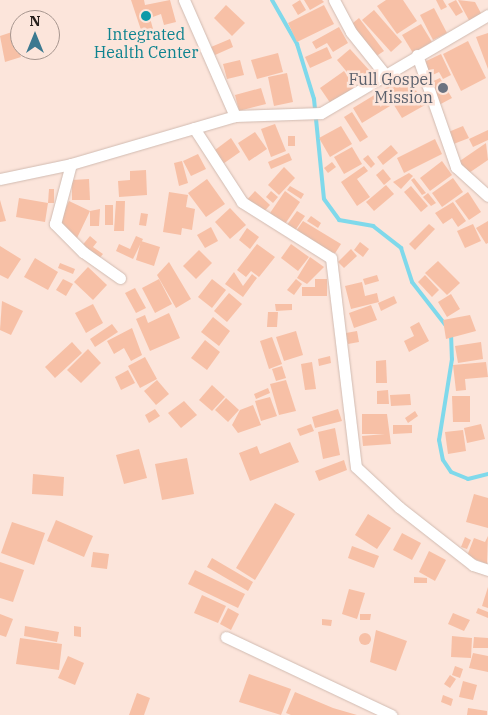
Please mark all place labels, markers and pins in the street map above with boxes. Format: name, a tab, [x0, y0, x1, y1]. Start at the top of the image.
marker: Integrated Health Center	[140, 10, 152, 22]
place label: Integrated Health Center	[94, 24, 198, 62]
place label: Full Gospel Mission	[348, 69, 433, 107]
marker: Full Gospel Mission	[437, 82, 449, 94]

